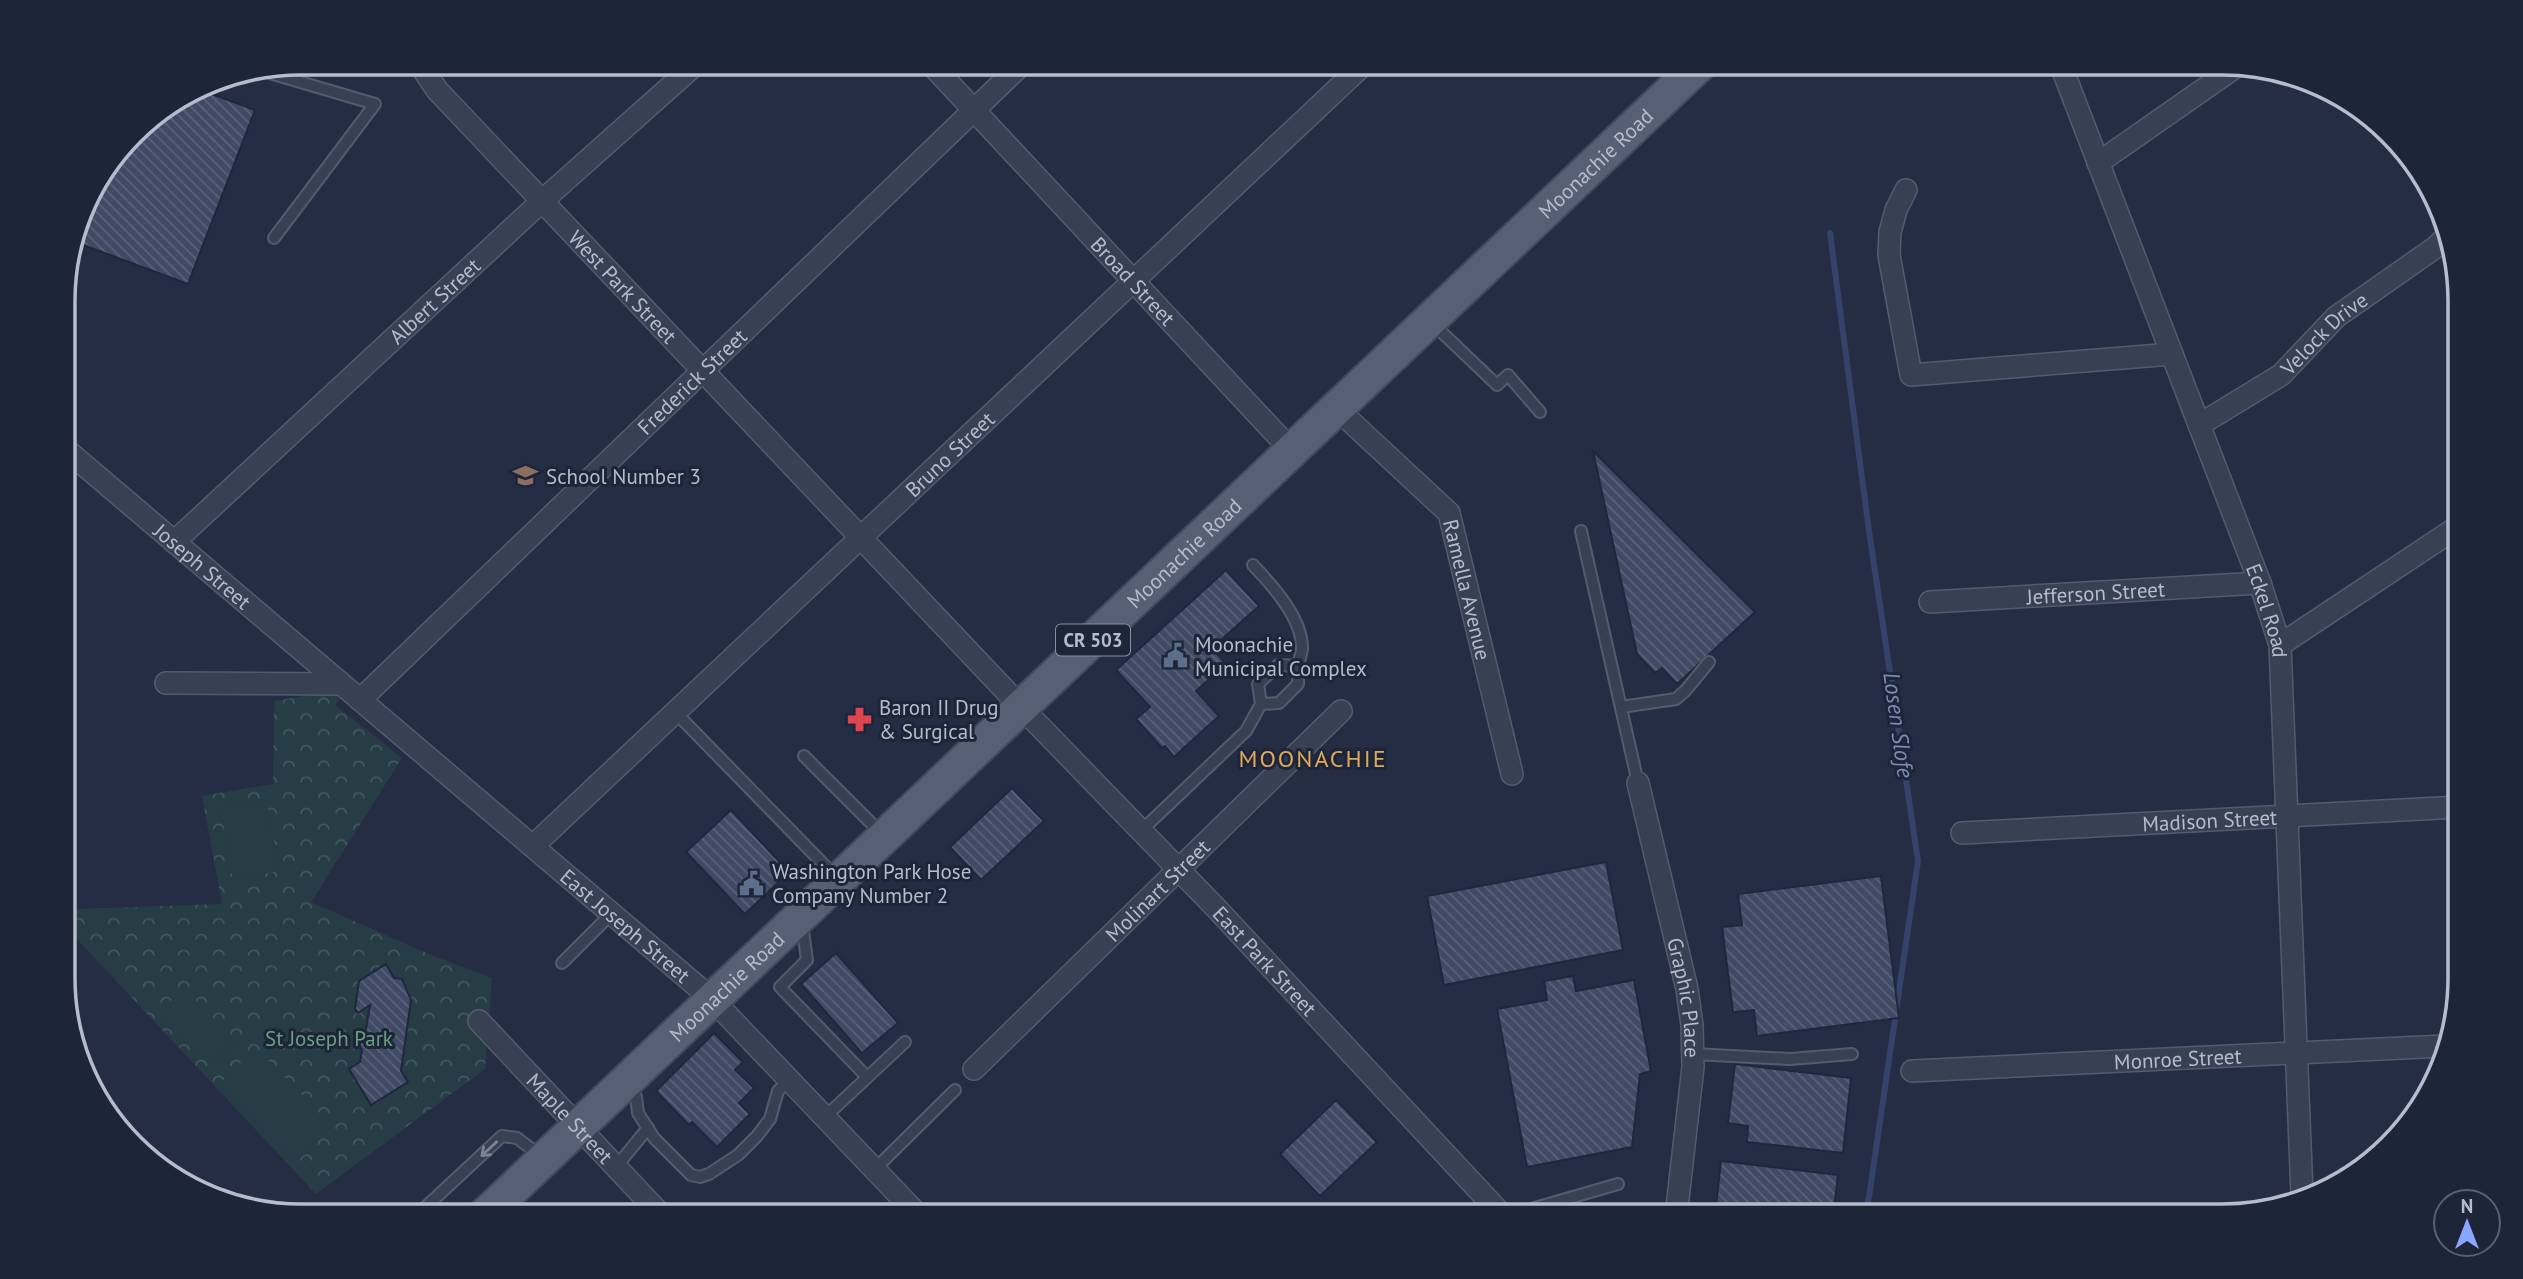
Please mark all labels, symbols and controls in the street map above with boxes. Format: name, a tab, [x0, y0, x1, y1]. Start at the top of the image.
street label: Moonachie Road	[1532, 102, 1659, 224]
street label: West Park Street	[563, 224, 683, 349]
street label: Broad Street	[1085, 231, 1181, 331]
street label: Albert Street	[383, 252, 486, 350]
street label: Velock Drive	[2274, 286, 2373, 382]
street label: Frederick Street	[631, 323, 752, 440]
street label: Bruno Street	[899, 406, 1000, 502]
school or university icon: School Number 3	[512, 462, 540, 490]
place label: School Number 3	[546, 463, 701, 490]
street label: Moonachie Road	[1121, 492, 1247, 614]
street label: Joseph Street	[148, 516, 257, 615]
street label: Ramella Avenue	[1437, 517, 1497, 663]
street label: Eckel Road	[2240, 560, 2294, 658]
street label: Jefferson Street	[2025, 575, 2166, 610]
road number: CR 503	[1056, 624, 1130, 656]
place label: Moonachie Municipal Complex	[1195, 631, 1367, 682]
public building icon: Moonachie Municipal Complex	[1161, 642, 1189, 670]
water label: Losen Slofe	[1877, 670, 1921, 780]
place label: Baron II Drug & Surgical	[879, 694, 998, 745]
pharmacy icon: Baron II Drug & Surgical	[845, 705, 873, 733]
district label: MOONACHIE	[1238, 743, 1388, 774]
street label: Madison Street	[2142, 803, 2278, 837]
street label: Molinart Street	[1099, 833, 1215, 947]
place label: Washington Park Hose Company Number 2	[772, 858, 971, 909]
street label: East Joseph Street	[555, 863, 696, 988]
public building icon: Washington Park Hose Company Number 2	[738, 869, 766, 897]
street label: East Park Street	[1207, 900, 1323, 1021]
street label: Moonachie Road	[663, 925, 790, 1047]
street label: Graphic Place	[1662, 935, 1706, 1058]
park label: St Joseph Park	[265, 1025, 393, 1052]
street label: Monroe Street	[2113, 1042, 2242, 1075]
street label: Maple Street	[521, 1067, 619, 1169]
one-way arrow	[481, 1140, 498, 1157]
north arrow	[2432, 1188, 2502, 1258]
text: N	[2461, 1194, 2473, 1218]

